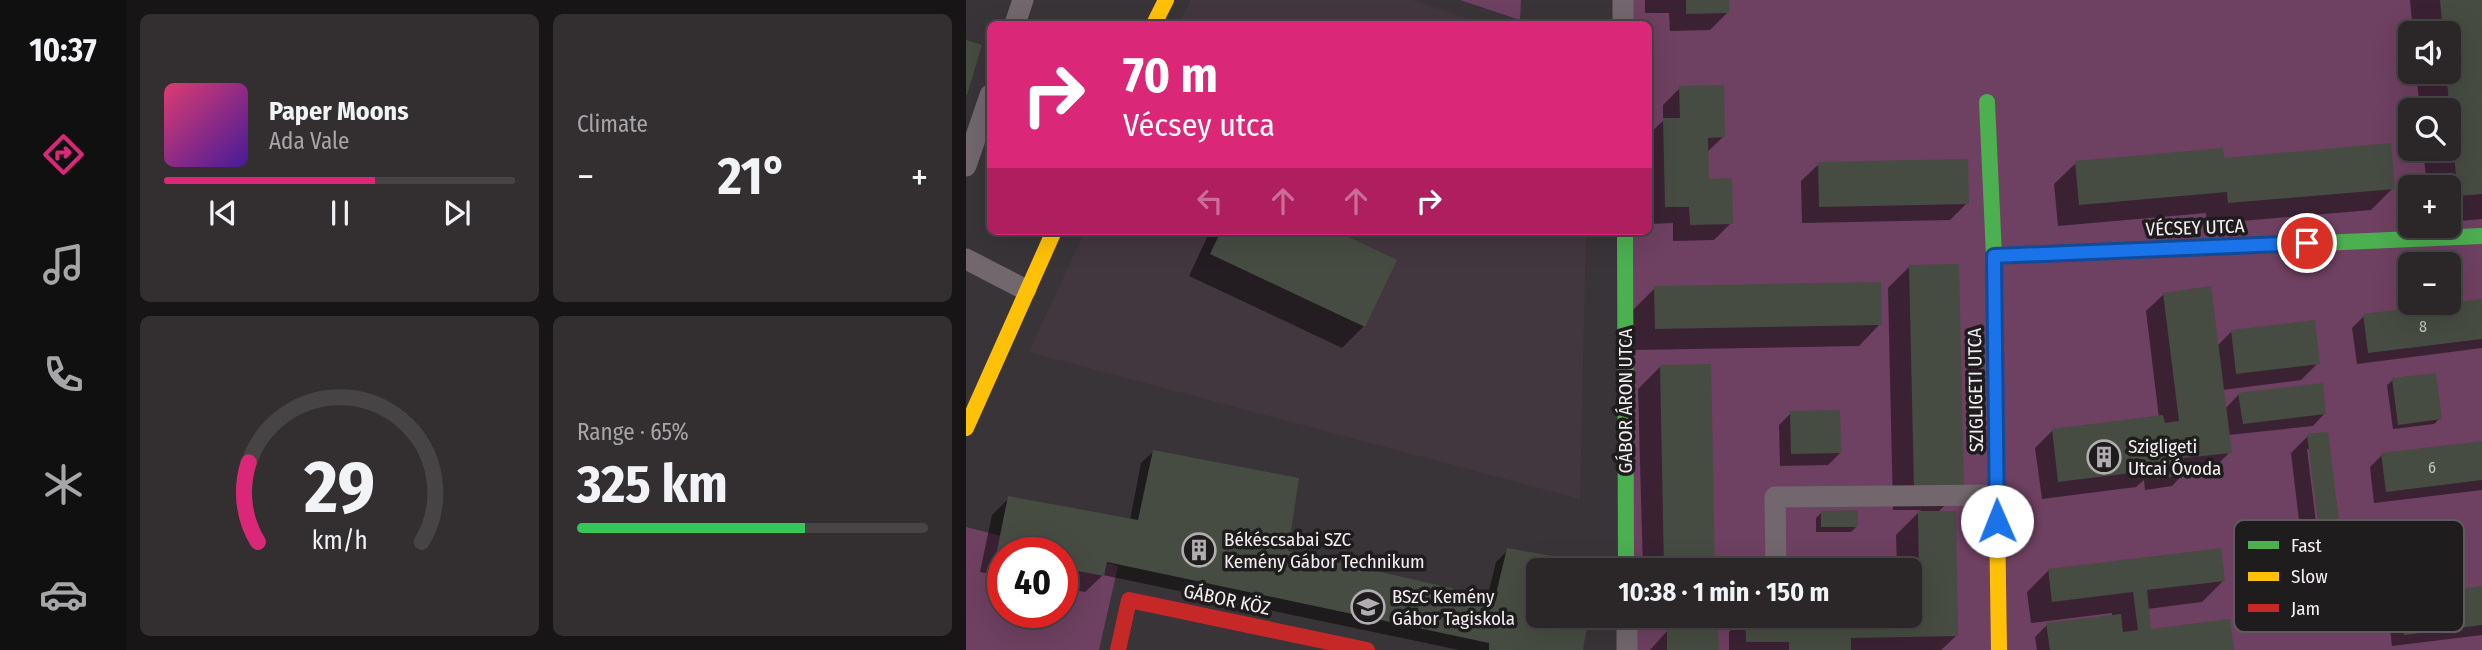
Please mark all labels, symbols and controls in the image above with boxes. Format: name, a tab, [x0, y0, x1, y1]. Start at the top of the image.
map controls	[2398, 21, 2461, 315]
button: sound	[2398, 21, 2461, 84]
text: 10:37	[29, 31, 97, 69]
text: 70 m	[1123, 46, 1218, 105]
icon: right	[1008, 49, 1099, 140]
text: Paper Moons	[269, 96, 409, 127]
button: search	[2398, 98, 2461, 161]
text: Vécsey utca	[1123, 106, 1275, 144]
text: Climate	[577, 110, 648, 138]
text: Ada Vale	[269, 127, 349, 155]
icon: directions	[39, 130, 88, 179]
text: 21°	[718, 145, 787, 208]
text: −	[577, 154, 594, 200]
text: +	[911, 154, 928, 200]
button: +	[2398, 175, 2461, 238]
icon: left	[1191, 182, 1229, 220]
icon: ahead	[1264, 182, 1302, 220]
icon: ahead	[1337, 182, 1375, 220]
icon: right	[1410, 182, 1448, 220]
icon: previous	[204, 194, 242, 232]
icon: pause	[321, 194, 359, 232]
icon: next	[438, 194, 476, 232]
pin	[2277, 213, 2337, 273]
street label: VÉCSEY UTCA	[2145, 214, 2245, 241]
icon: arrive	[2288, 224, 2326, 262]
icon: music	[39, 240, 88, 289]
button: −	[2398, 252, 2461, 315]
house number: 8	[2419, 317, 2427, 336]
street label: GÁBOR ÁRON UTCA	[1614, 328, 1637, 474]
street label: SZIGLIGETI UTCA	[1963, 328, 1988, 452]
icon: phone	[39, 350, 88, 399]
text: Range · 65%	[577, 418, 689, 446]
place label: Szigligeti Utcai Óvoda	[2128, 435, 2221, 480]
building icon: Szigligeti Utcai Óvoda	[2085, 438, 2123, 476]
text: 29	[303, 444, 375, 531]
text: 325 km	[577, 453, 728, 516]
house number: 6	[2428, 458, 2436, 477]
icon: climate	[39, 460, 88, 509]
position arrow	[1960, 484, 2034, 558]
legend	[2234, 520, 2464, 632]
text: km/h	[312, 526, 367, 556]
place label: Békéscsabai SZC Kemény Gábor Technikum	[1224, 528, 1425, 573]
building icon: Békéscsabai SZC Kemény Gábor Technikum	[1180, 531, 1218, 569]
text: Fast	[2291, 534, 2322, 557]
speed limit sign: 40	[987, 537, 1078, 628]
text: Slow	[2291, 565, 2328, 588]
icon: car	[39, 570, 88, 619]
text: 10:38 · 1 min · 150 m	[1619, 577, 1829, 608]
street label: GÁBOR KÖZ	[1181, 579, 1272, 620]
place label: BSzC Kemény Gábor Tagiskola	[1392, 585, 1515, 630]
school or university icon: BSzC Kemény Gábor Tagiskola	[1349, 588, 1387, 626]
text: Jam	[2291, 597, 2320, 620]

